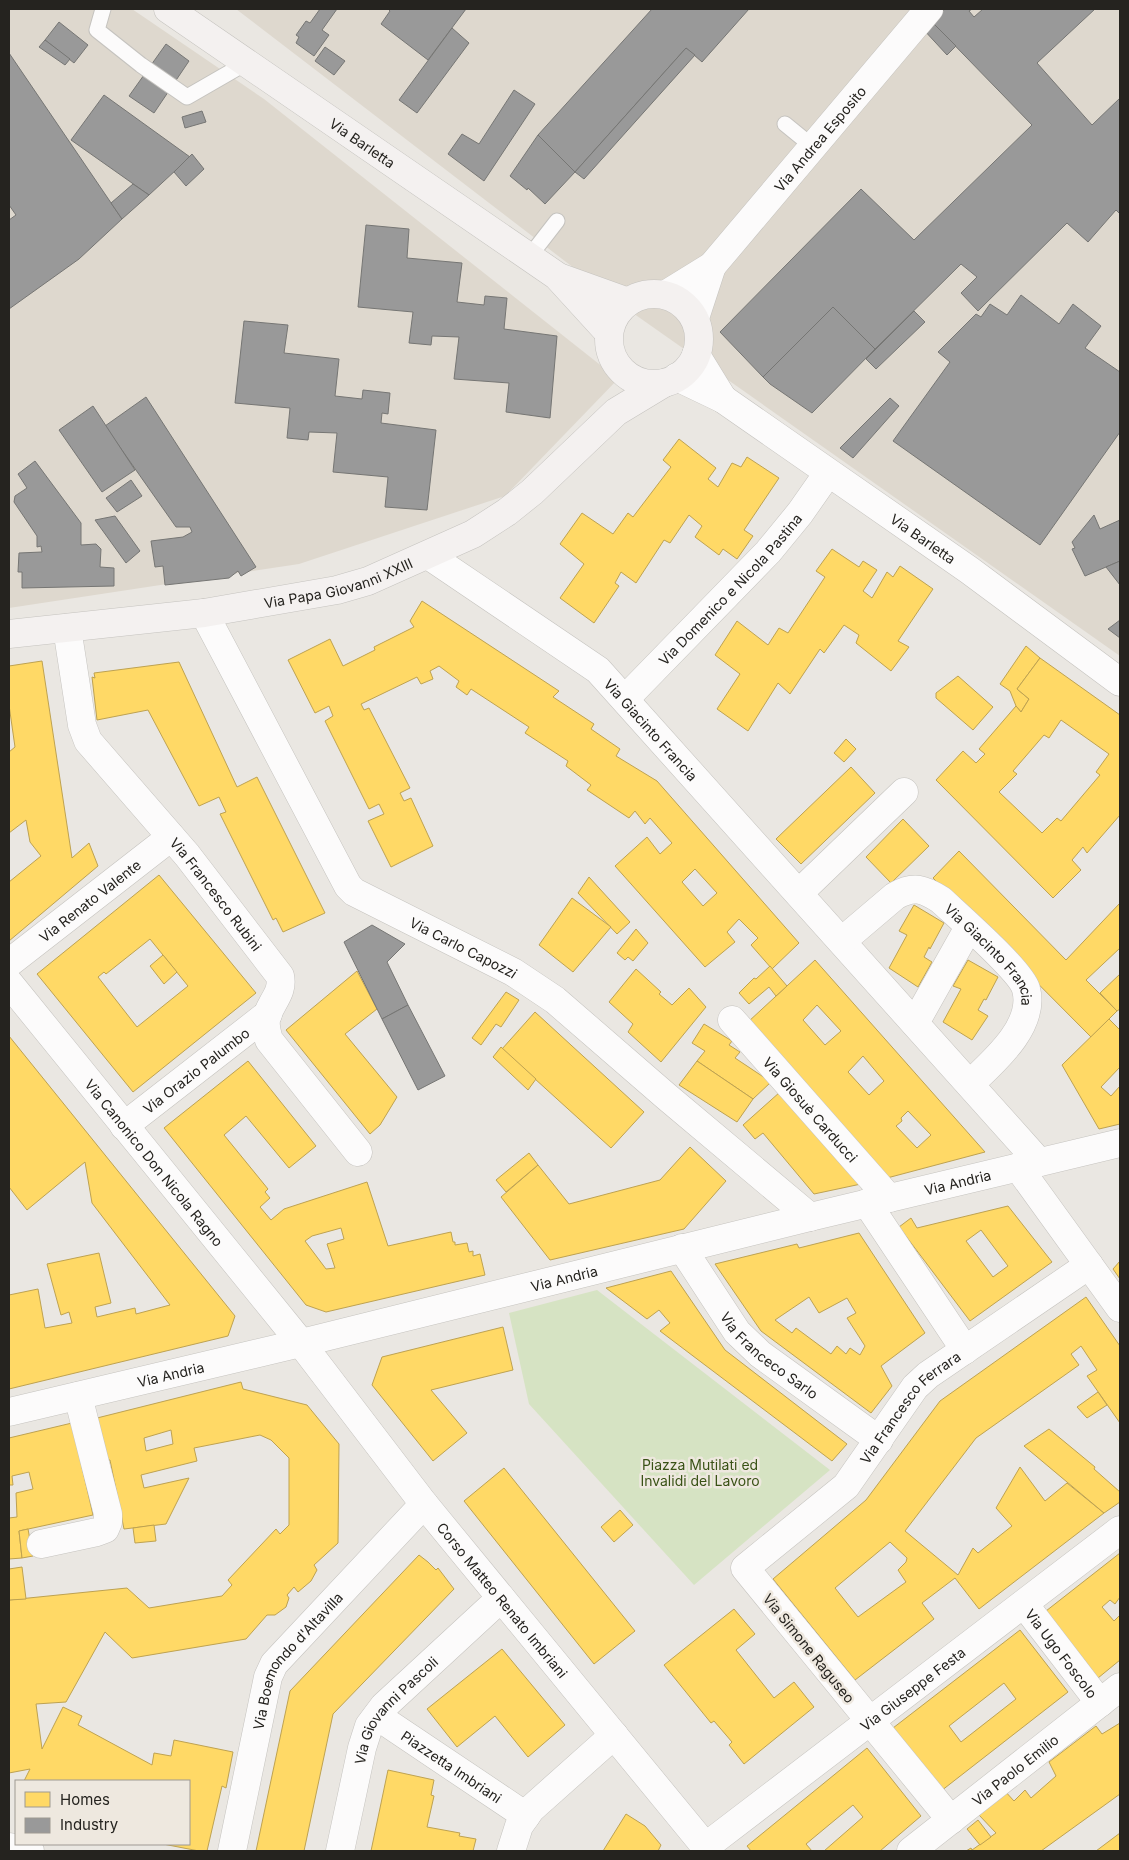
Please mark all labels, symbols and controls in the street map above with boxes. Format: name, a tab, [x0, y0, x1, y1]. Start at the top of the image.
street label: Via Andrea Esposito	[770, 82, 869, 195]
street label: Via Barletta	[327, 114, 399, 171]
street label: Via Domenico e Nicola Pastina	[655, 510, 805, 668]
street label: Via Barletta	[887, 510, 959, 567]
street label: Via Papa Giovanni XXIII	[262, 554, 415, 611]
street label: Via Giacinto Francia	[601, 675, 701, 784]
street label: Via Francesco Rubini	[167, 834, 266, 954]
street label: Via Renato Valente	[35, 856, 144, 945]
street label: Via Giacinto Francia	[942, 900, 1036, 1006]
street label: Via Carlo Capozzi	[407, 913, 521, 981]
street label: Via Orazio Palumbo	[139, 1024, 252, 1117]
street label: Via Giosuè Carducci	[760, 1053, 862, 1165]
street label: Via Canonico Don Nicola Ragno	[82, 1075, 227, 1249]
street label: Via Andria	[922, 1166, 993, 1198]
street label: Via Andria	[529, 1261, 599, 1294]
street label: Via Franceco Sarlo	[717, 1308, 822, 1402]
street label: Via Francesco Ferrara	[856, 1347, 963, 1467]
street label: Via Andria	[135, 1358, 206, 1390]
park label: Piazza Mutilati ed Invalidi del Lavoro	[640, 1456, 760, 1489]
street label: Corso Matteo Renato Imbriani	[434, 1518, 572, 1681]
street label: Via Boemondo d'Altavilla	[249, 1588, 346, 1731]
street label: Via Simone Raguseo	[760, 1590, 858, 1706]
street label: Via Ugo Foscolo	[1022, 1605, 1101, 1701]
street label: Via Giuseppe Festa	[857, 1643, 968, 1734]
street label: Via Giovanni Pascoli	[350, 1653, 441, 1766]
street label: Piazzetta Imbriani	[398, 1726, 505, 1806]
street label: Via Paolo Emilio	[968, 1730, 1061, 1809]
legend	[15, 1780, 190, 1845]
text: Homes	[60, 1790, 110, 1809]
text: Industry	[60, 1815, 119, 1834]

